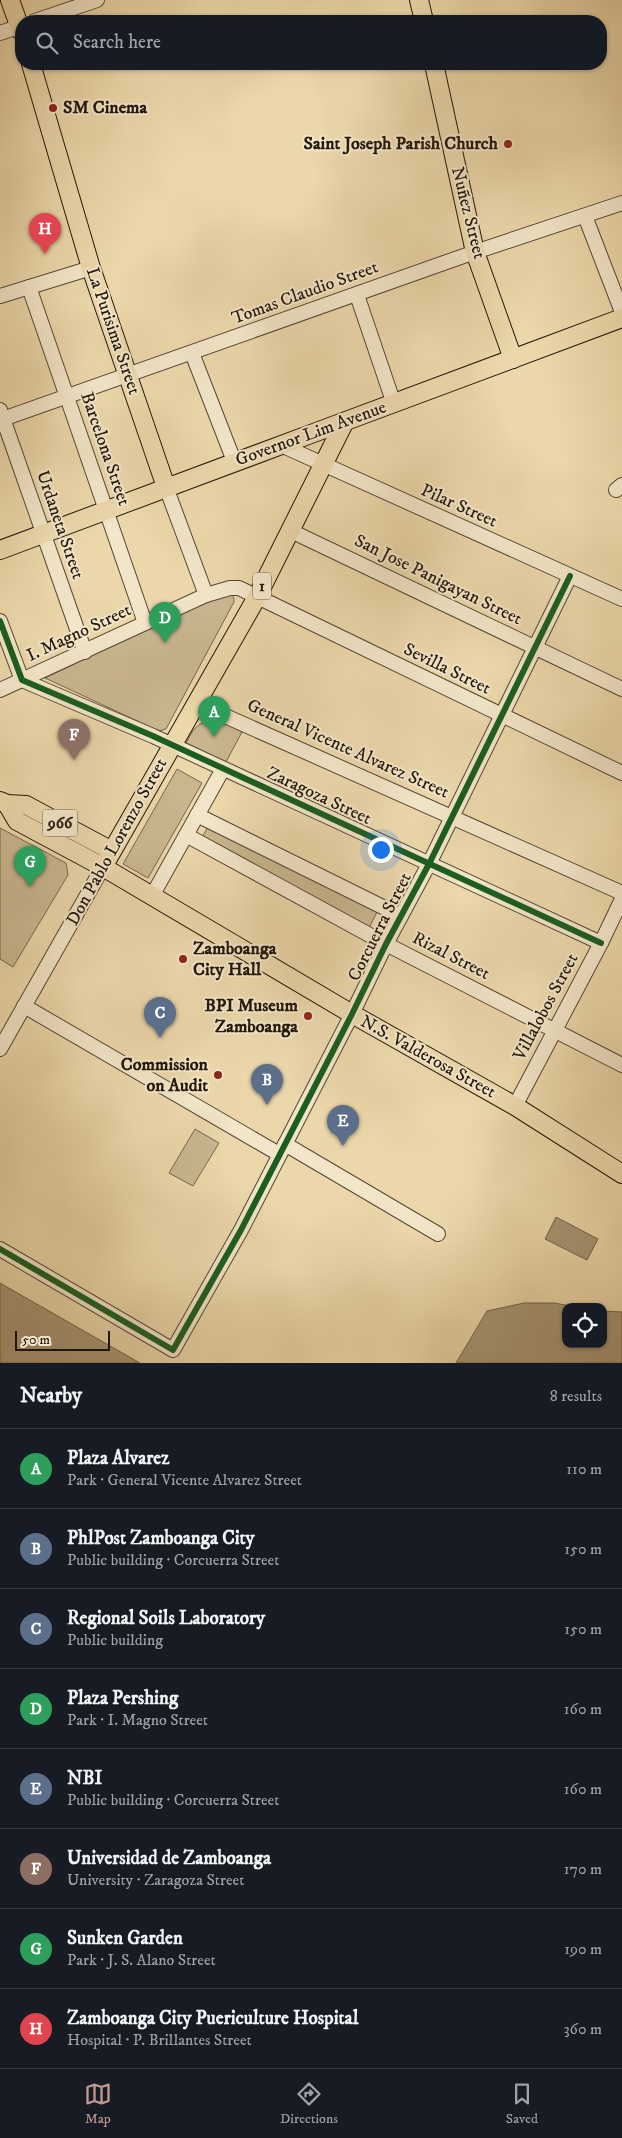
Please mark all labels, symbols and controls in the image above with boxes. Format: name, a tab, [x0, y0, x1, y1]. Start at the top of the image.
search box	[15, 15, 607, 70]
icon: search	[33, 29, 61, 57]
text: Search here	[73, 31, 161, 54]
place label: SM Cinema	[63, 97, 148, 119]
marker: SM Cinema	[47, 102, 59, 114]
place label: Saint Joseph Parish Church	[303, 133, 499, 155]
marker: Saint Joseph Parish Church	[502, 138, 514, 150]
street label: Nuñez Street	[446, 165, 490, 262]
pin: H	[29, 213, 61, 254]
street label: Tomas Claudio Street	[229, 256, 381, 330]
street label: La Purisima Street	[81, 264, 145, 398]
street label: Barcelona Street	[75, 389, 135, 509]
street label: Governor Lim Avenue	[233, 396, 389, 472]
street label: Urdaneta Street	[31, 468, 89, 582]
street label: Pilar Street	[417, 479, 501, 533]
street label: San Jose Panigayan Street	[351, 530, 526, 630]
road number: 1	[253, 572, 271, 600]
street label: I. Magno Street	[23, 599, 135, 667]
pin: D	[149, 602, 181, 643]
street label: Sevilla Street	[400, 638, 494, 700]
street label: General Vicente Alvarez Street	[244, 694, 453, 804]
pin: A	[198, 696, 230, 737]
pin: F	[58, 719, 90, 760]
street label: Don Pablo Lorenzo Street	[62, 754, 172, 930]
street label: Zaragoza Street	[263, 762, 375, 830]
road number: 966	[42, 810, 78, 836]
your location	[368, 837, 394, 863]
pin: G	[14, 846, 46, 887]
street label: Corcuerra Street	[343, 869, 417, 985]
street label: Rizal Street	[409, 927, 494, 985]
place label: Zamboanga City Hall	[193, 938, 277, 981]
street label: Villalobos Street	[508, 950, 584, 1065]
marker: Zamboanga City Hall	[177, 953, 189, 965]
place label: BPI Museum Zamboanga	[204, 995, 298, 1038]
pin: C	[144, 997, 176, 1038]
marker: BPI Museum Zamboanga	[302, 1010, 314, 1022]
street label: N.S. Valderosa Street	[356, 1011, 500, 1103]
place label: Commission on Audit	[121, 1054, 209, 1097]
pin: B	[251, 1064, 283, 1105]
marker: Commission on Audit	[212, 1069, 224, 1081]
pin: E	[327, 1105, 359, 1146]
map controls	[562, 1303, 607, 1348]
button: locate	[562, 1303, 607, 1348]
scale bar	[15, 1328, 110, 1351]
text: 50 m	[22, 1331, 50, 1349]
text: Nearby	[20, 1383, 82, 1409]
text: 8 results	[550, 1386, 602, 1406]
text: Plaza Alvarez	[67, 1447, 169, 1470]
text: A	[31, 1459, 41, 1479]
text: 110 m	[566, 1459, 602, 1479]
text: Park · General Vicente Alvarez Street	[67, 1470, 302, 1490]
text: PhlPost Zamboanga City	[67, 1527, 255, 1550]
text: B	[31, 1539, 41, 1559]
text: 150 m	[564, 1539, 602, 1559]
text: Public building · Corcuerra Street	[67, 1550, 279, 1570]
text: Regional Soils Laboratory	[67, 1607, 265, 1630]
text: C	[31, 1619, 41, 1639]
text: 150 m	[564, 1619, 602, 1639]
text: Public building	[67, 1630, 163, 1650]
text: Plaza Pershing	[67, 1687, 178, 1710]
text: D	[30, 1699, 42, 1719]
text: 160 m	[564, 1699, 602, 1719]
text: Park · I. Magno Street	[67, 1710, 208, 1730]
text: NBI	[67, 1767, 102, 1790]
text: E	[30, 1779, 42, 1799]
text: 160 m	[564, 1779, 602, 1799]
text: Public building · Corcuerra Street	[67, 1790, 279, 1810]
text: Universidad de Zamboanga	[67, 1847, 271, 1870]
text: F	[31, 1859, 41, 1879]
text: 170 m	[564, 1859, 602, 1879]
text: University · Zaragoza Street	[67, 1870, 244, 1890]
text: Sunken Garden	[67, 1927, 183, 1950]
text: G	[30, 1939, 42, 1959]
text: 190 m	[564, 1939, 602, 1959]
text: Park · J. S. Alano Street	[67, 1950, 216, 1970]
text: Zamboanga City Puericulture Hospital	[67, 2007, 358, 2030]
text: H	[29, 2019, 43, 2039]
text: 360 m	[564, 2019, 602, 2039]
text: Hospital · P. Brillantes Street	[67, 2030, 252, 2050]
tab: Map	[84, 2080, 112, 2128]
tab: Directions	[280, 2080, 338, 2128]
tab: Saved	[506, 2080, 538, 2128]

